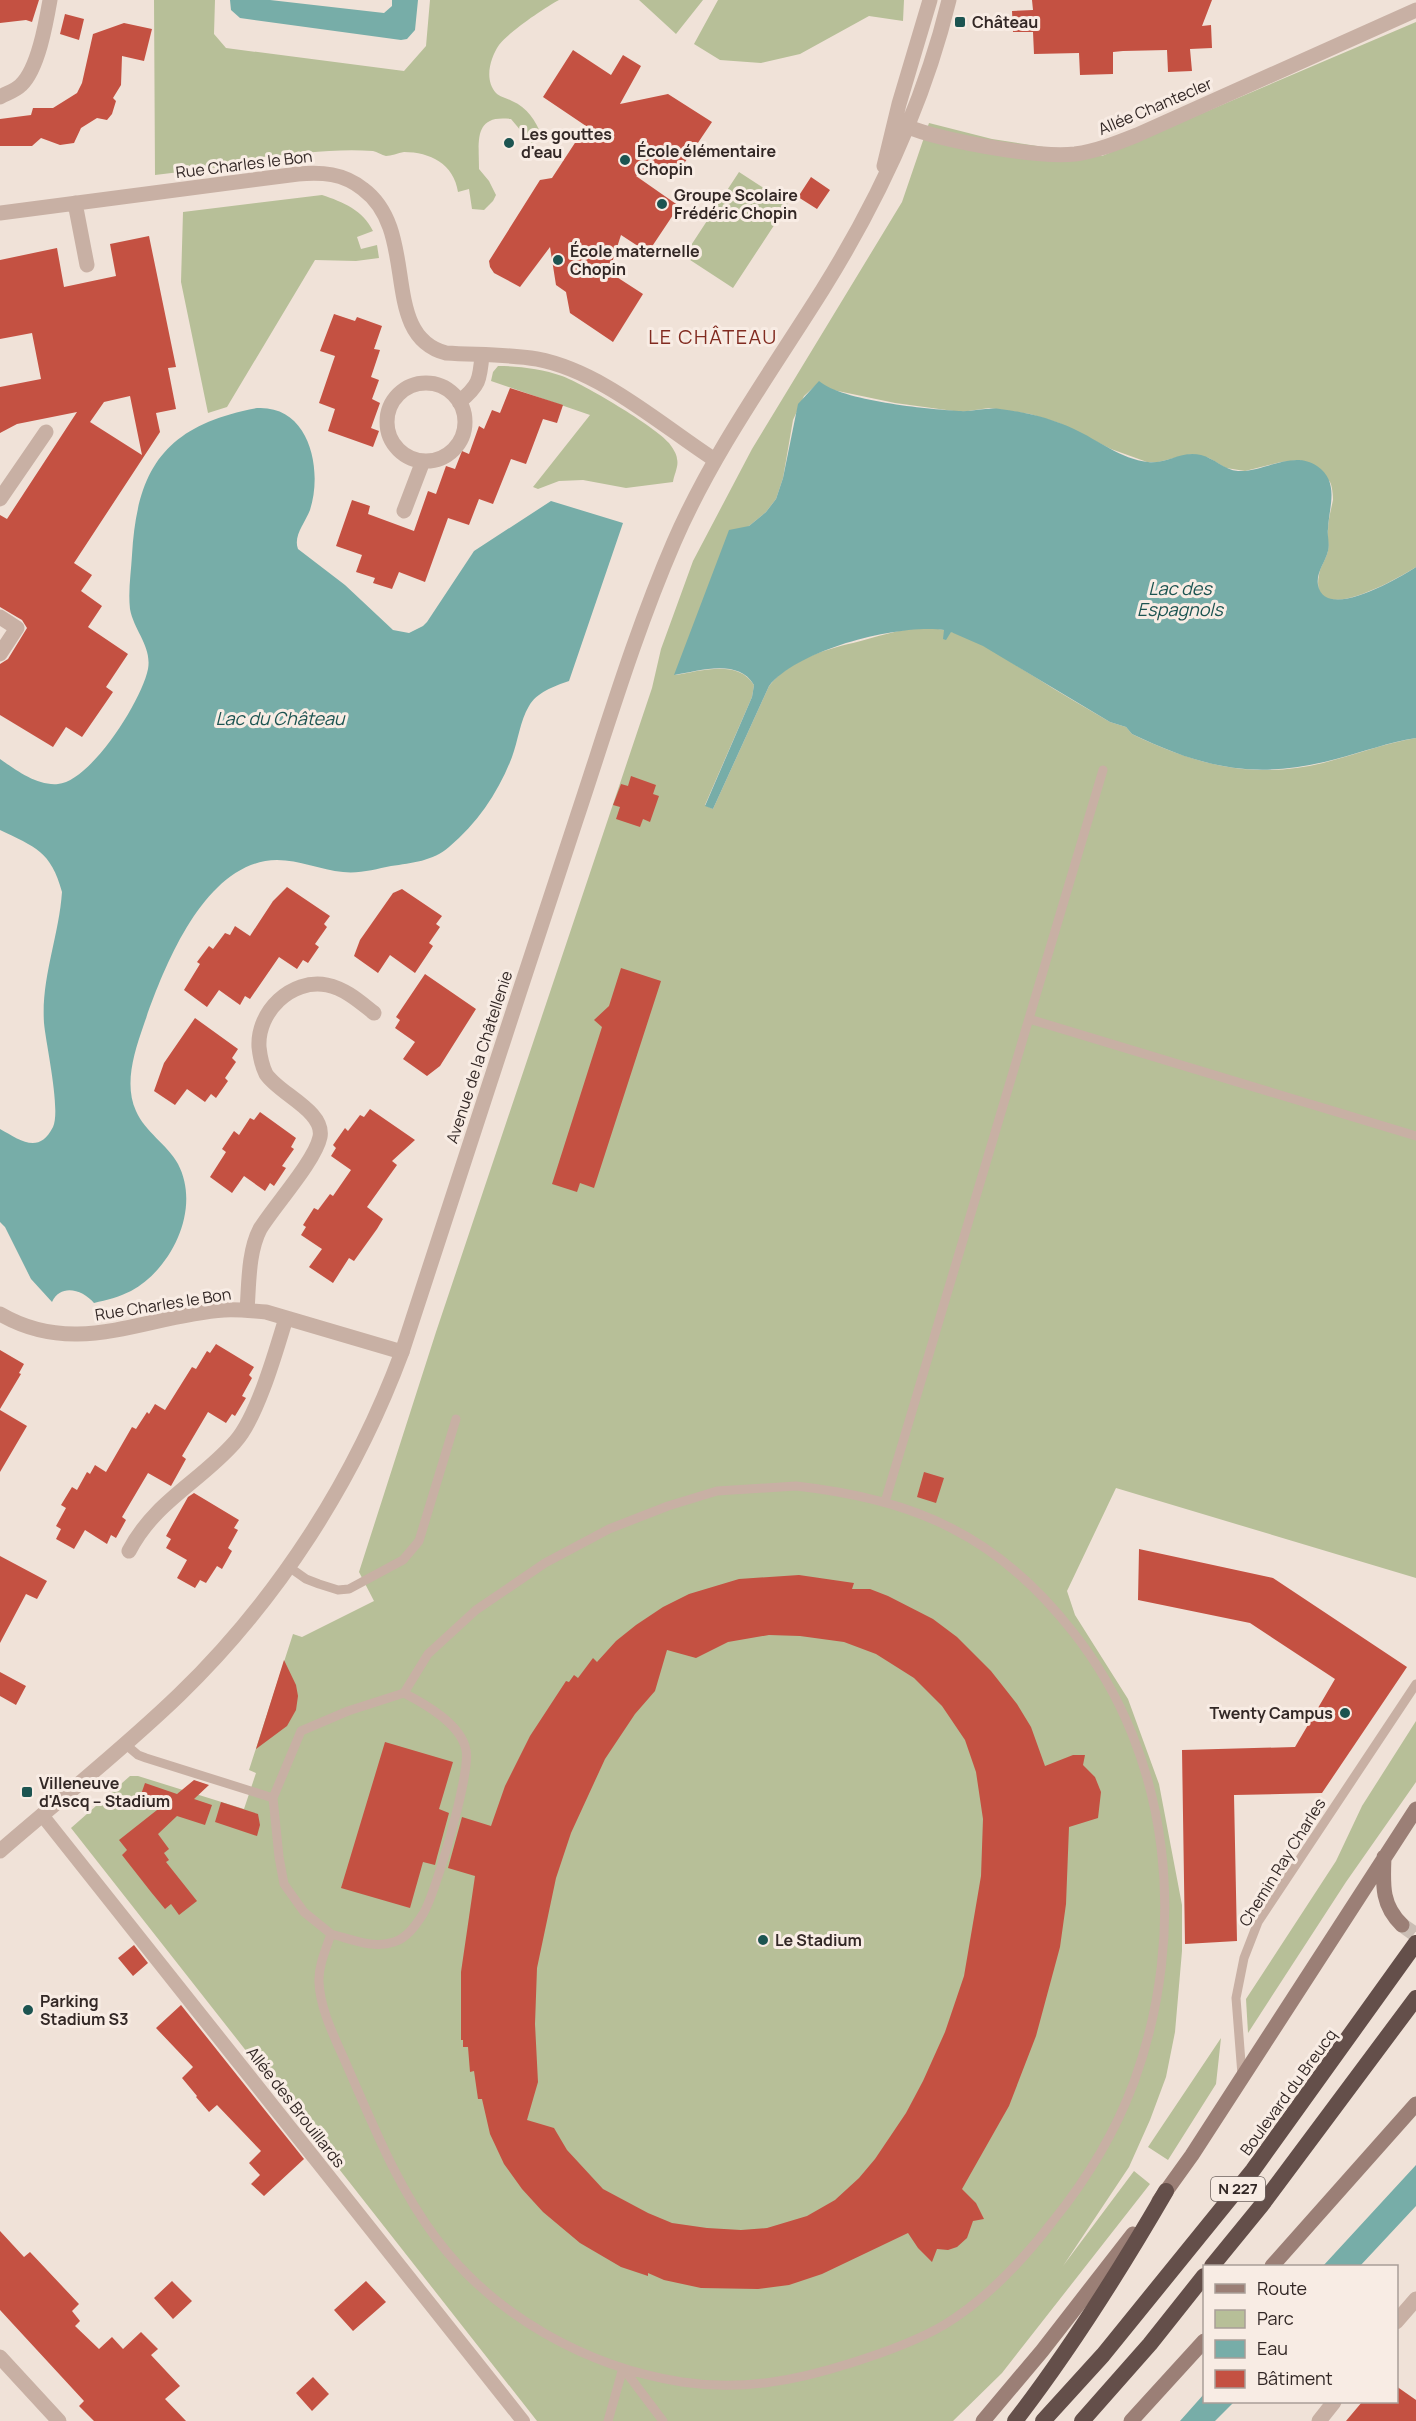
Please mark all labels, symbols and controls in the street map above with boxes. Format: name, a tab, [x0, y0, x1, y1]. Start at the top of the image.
place label: Château	[972, 11, 1038, 33]
marker: Château	[953, 15, 967, 29]
street label: Allée Chantecler	[1095, 72, 1216, 140]
place label: Les gouttes d'eau	[521, 123, 612, 163]
marker: Les gouttes d'eau	[502, 136, 516, 150]
place label: École élémentaire Chopin	[637, 140, 777, 180]
street label: Rue Charles le Bon	[174, 145, 314, 183]
marker: École élémentaire Chopin	[618, 153, 632, 167]
place label: Groupe Scolaire Frédéric Chopin	[674, 184, 798, 224]
marker: Groupe Scolaire Frédéric Chopin	[655, 197, 669, 211]
place label: École maternelle Chopin	[570, 240, 700, 280]
marker: École maternelle Chopin	[551, 253, 565, 267]
district label: LE CHÂTEAU	[648, 323, 778, 350]
water label: Lac des Espagnols	[1137, 576, 1225, 621]
water label: Lac du Château	[215, 706, 346, 730]
street label: Avenue de la Châtellenie	[441, 968, 517, 1146]
street label: Rue Charles le Bon	[93, 1282, 233, 1326]
place label: Twenty Campus	[1210, 1702, 1333, 1724]
marker: Twenty Campus	[1338, 1706, 1352, 1720]
place label: Villeneuve d'Ascq – Stadium	[39, 1772, 170, 1812]
marker: Villeneuve d'Ascq – Stadium	[20, 1785, 34, 1799]
street label: Chemin Ray Charles	[1234, 1794, 1330, 1930]
place label: Le Stadium	[775, 1929, 862, 1951]
marker: Le Stadium	[756, 1933, 770, 1947]
place label: Parking Stadium S3	[40, 1990, 128, 2030]
marker: Parking Stadium S3	[21, 2003, 35, 2017]
street label: Boulevard du Breucq	[1235, 2024, 1341, 2160]
street label: Allée des Brouillards	[242, 2042, 350, 2172]
road number: N 227	[1211, 2177, 1265, 2201]
legend	[1203, 2265, 1398, 2403]
text: Route	[1257, 2276, 1307, 2300]
text: Parc	[1257, 2306, 1294, 2330]
text: Eau	[1257, 2336, 1288, 2360]
text: Bâtiment	[1257, 2366, 1333, 2390]

